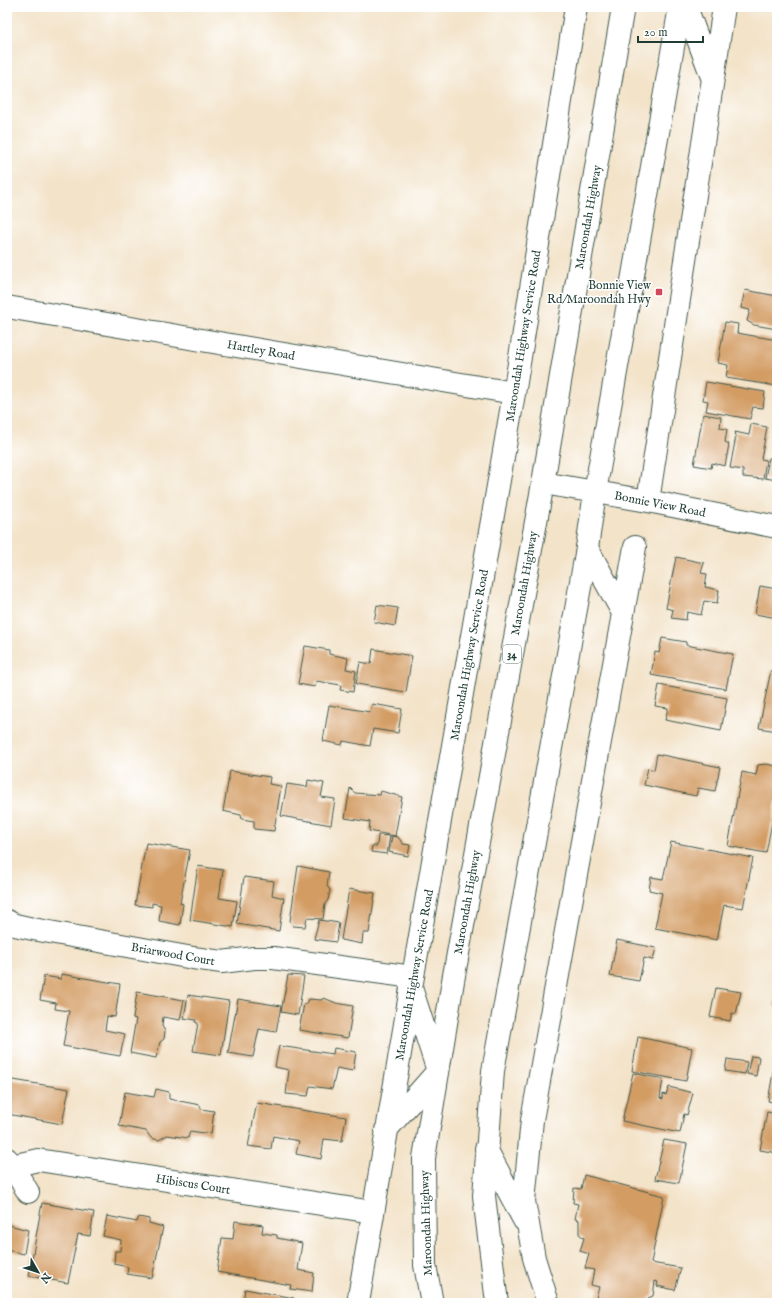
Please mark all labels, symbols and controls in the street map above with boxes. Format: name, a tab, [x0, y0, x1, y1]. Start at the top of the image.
scale bar	[638, 18, 703, 44]
text: 20 m	[644, 25, 667, 40]
street label: Maroondah Highway	[572, 164, 605, 271]
street label: Maroondah Highway Service Road	[503, 249, 545, 423]
place label: Bonnie View Rd/Maroondah Hwy	[547, 278, 652, 307]
marker: Bonnie View Rd/Maroondah Hwy	[654, 287, 664, 297]
street label: Hartley Road	[226, 337, 296, 364]
street label: Bonnie View Road	[613, 488, 707, 521]
street label: Maroondah Highway	[508, 530, 541, 637]
street label: Maroondah Highway Service Road	[447, 568, 492, 742]
road number: 34	[503, 645, 521, 663]
street label: Maroondah Highway	[451, 849, 484, 956]
street label: Maroondah Highway Service Road	[392, 888, 437, 1062]
street label: Briarwood Court	[130, 940, 216, 969]
street label: Maroondah Highway	[417, 1170, 436, 1276]
street label: Hibiscus Court	[155, 1171, 231, 1198]
north arrow	[18, 1252, 58, 1292]
text: N	[36, 1269, 54, 1286]

